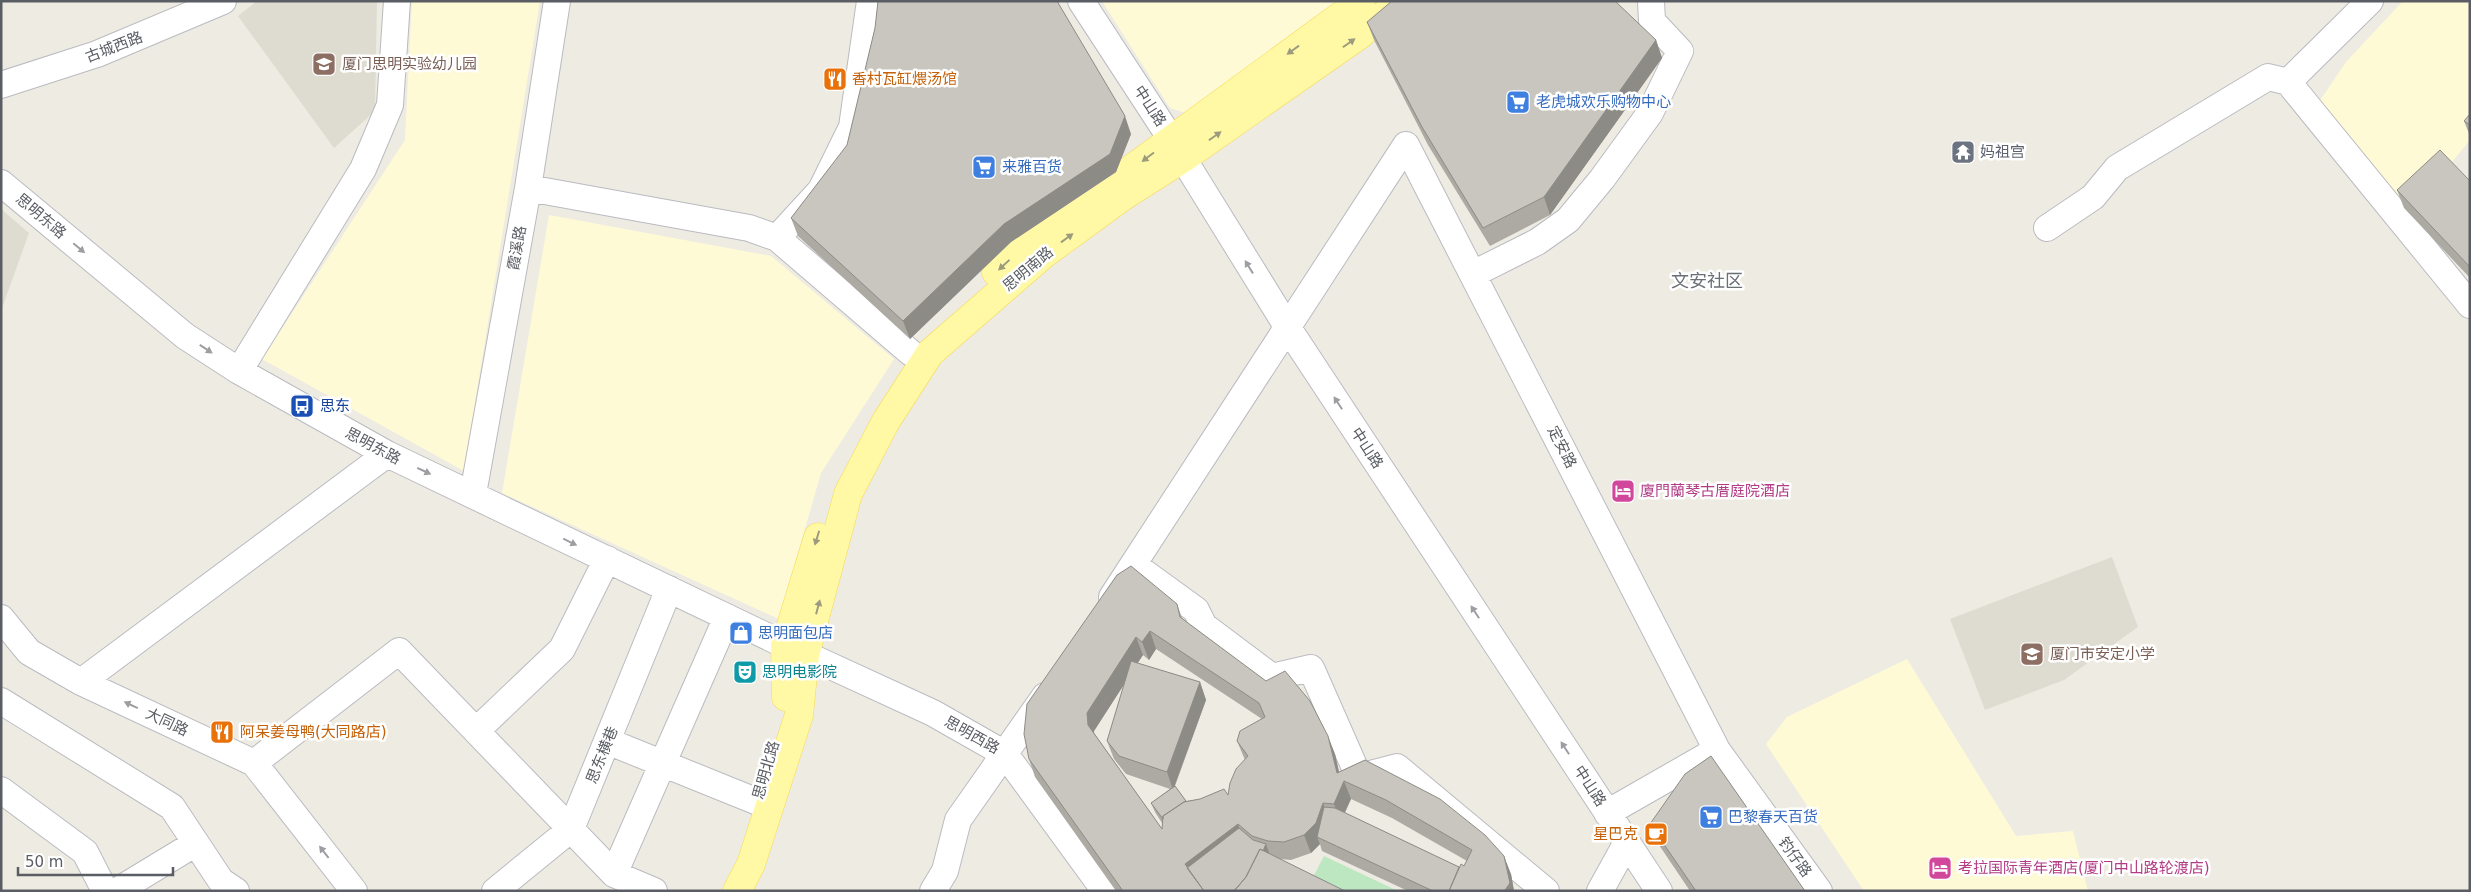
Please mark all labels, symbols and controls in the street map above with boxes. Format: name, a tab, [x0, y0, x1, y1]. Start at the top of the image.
street label: 古城西路	[83, 28, 145, 66]
one-way arrow	[1342, 38, 1355, 48]
one-way arrow	[1287, 45, 1300, 56]
school or university icon: 厦门思明实验幼儿园	[311, 51, 337, 77]
place label: 厦门思明实验幼儿园	[342, 55, 477, 73]
restaurant icon: 香村瓦缸煨汤馆	[822, 66, 848, 92]
place label: 香村瓦缸煨汤馆	[852, 70, 957, 88]
street label: 中山路	[1130, 82, 1170, 130]
supermarket icon: 老虎城欢乐购物中心	[1505, 89, 1531, 115]
place label: 老虎城欢乐购物中心	[1536, 93, 1671, 111]
one-way arrow	[1209, 131, 1222, 141]
temple icon: 妈祖宫	[1950, 139, 1976, 165]
place label: 妈祖宫	[1980, 143, 2025, 161]
one-way arrow	[1142, 151, 1155, 162]
supermarket icon: 来雅百货	[971, 154, 997, 180]
place label: 来雅百货	[1002, 158, 1062, 176]
street label: 思明东路	[12, 190, 70, 242]
street label: 霞溪路	[504, 224, 530, 272]
one-way arrow	[1060, 233, 1074, 243]
one-way arrow	[72, 242, 85, 253]
street label: 思明南路	[999, 243, 1057, 295]
one-way arrow	[999, 259, 1011, 271]
one-way arrow	[1245, 260, 1254, 274]
district label: 文安社区	[1671, 270, 1743, 291]
one-way arrow	[199, 345, 212, 354]
bus stop icon: 思东	[289, 393, 315, 419]
place label: 思东	[320, 397, 350, 415]
one-way arrow	[1333, 397, 1343, 410]
street label: 定安路	[1544, 423, 1580, 471]
street label: 思明东路	[342, 424, 404, 468]
street label: 中山路	[1347, 424, 1387, 472]
one-way arrow	[417, 468, 431, 476]
hotel icon: 廈門蘭琴古厝庭院酒店	[1610, 478, 1636, 504]
place label: 廈門蘭琴古厝庭院酒店	[1640, 482, 1790, 500]
one-way arrow	[813, 531, 821, 546]
one-way arrow	[563, 538, 577, 546]
one-way arrow	[814, 600, 822, 615]
one-way arrow	[1471, 605, 1480, 619]
shop icon: 思明面包店	[728, 620, 754, 646]
place label: 思明面包店	[758, 624, 833, 642]
school or university icon: 厦门市安定小学	[2019, 641, 2045, 667]
place label: 厦门市安定小学	[2050, 645, 2155, 663]
theatre icon: 思明电影院	[732, 659, 758, 685]
place label: 思明电影院	[762, 663, 837, 681]
one-way arrow	[123, 701, 138, 710]
street label: 大同路	[143, 704, 191, 740]
street label: 思明西路	[941, 713, 1003, 757]
restaurant icon: 阿呆姜母鸭(大同路店)	[209, 719, 235, 745]
place label: 阿呆姜母鸭(大同路店)	[240, 723, 387, 741]
street label: 思东横巷	[582, 724, 622, 786]
street label: 思明北路	[749, 739, 783, 801]
one-way arrow	[1560, 741, 1570, 755]
street label: 中山路	[1570, 762, 1610, 810]
supermarket icon: 巴黎春天百货	[1698, 804, 1724, 830]
place label: 巴黎春天百货	[1728, 808, 1818, 826]
cafe icon: 星巴克	[1643, 821, 1669, 847]
place label: 星巴克	[1593, 825, 1638, 843]
street label: 钓仔路	[1774, 834, 1816, 880]
scale bar	[18, 844, 172, 876]
one-way arrow	[319, 846, 330, 859]
text: 50 m	[25, 853, 63, 871]
hotel icon: 考拉国际青年酒店(厦门中山路轮渡店)	[1927, 855, 1953, 881]
place label: 考拉国际青年酒店(厦门中山路轮渡店)	[1958, 859, 2210, 877]

